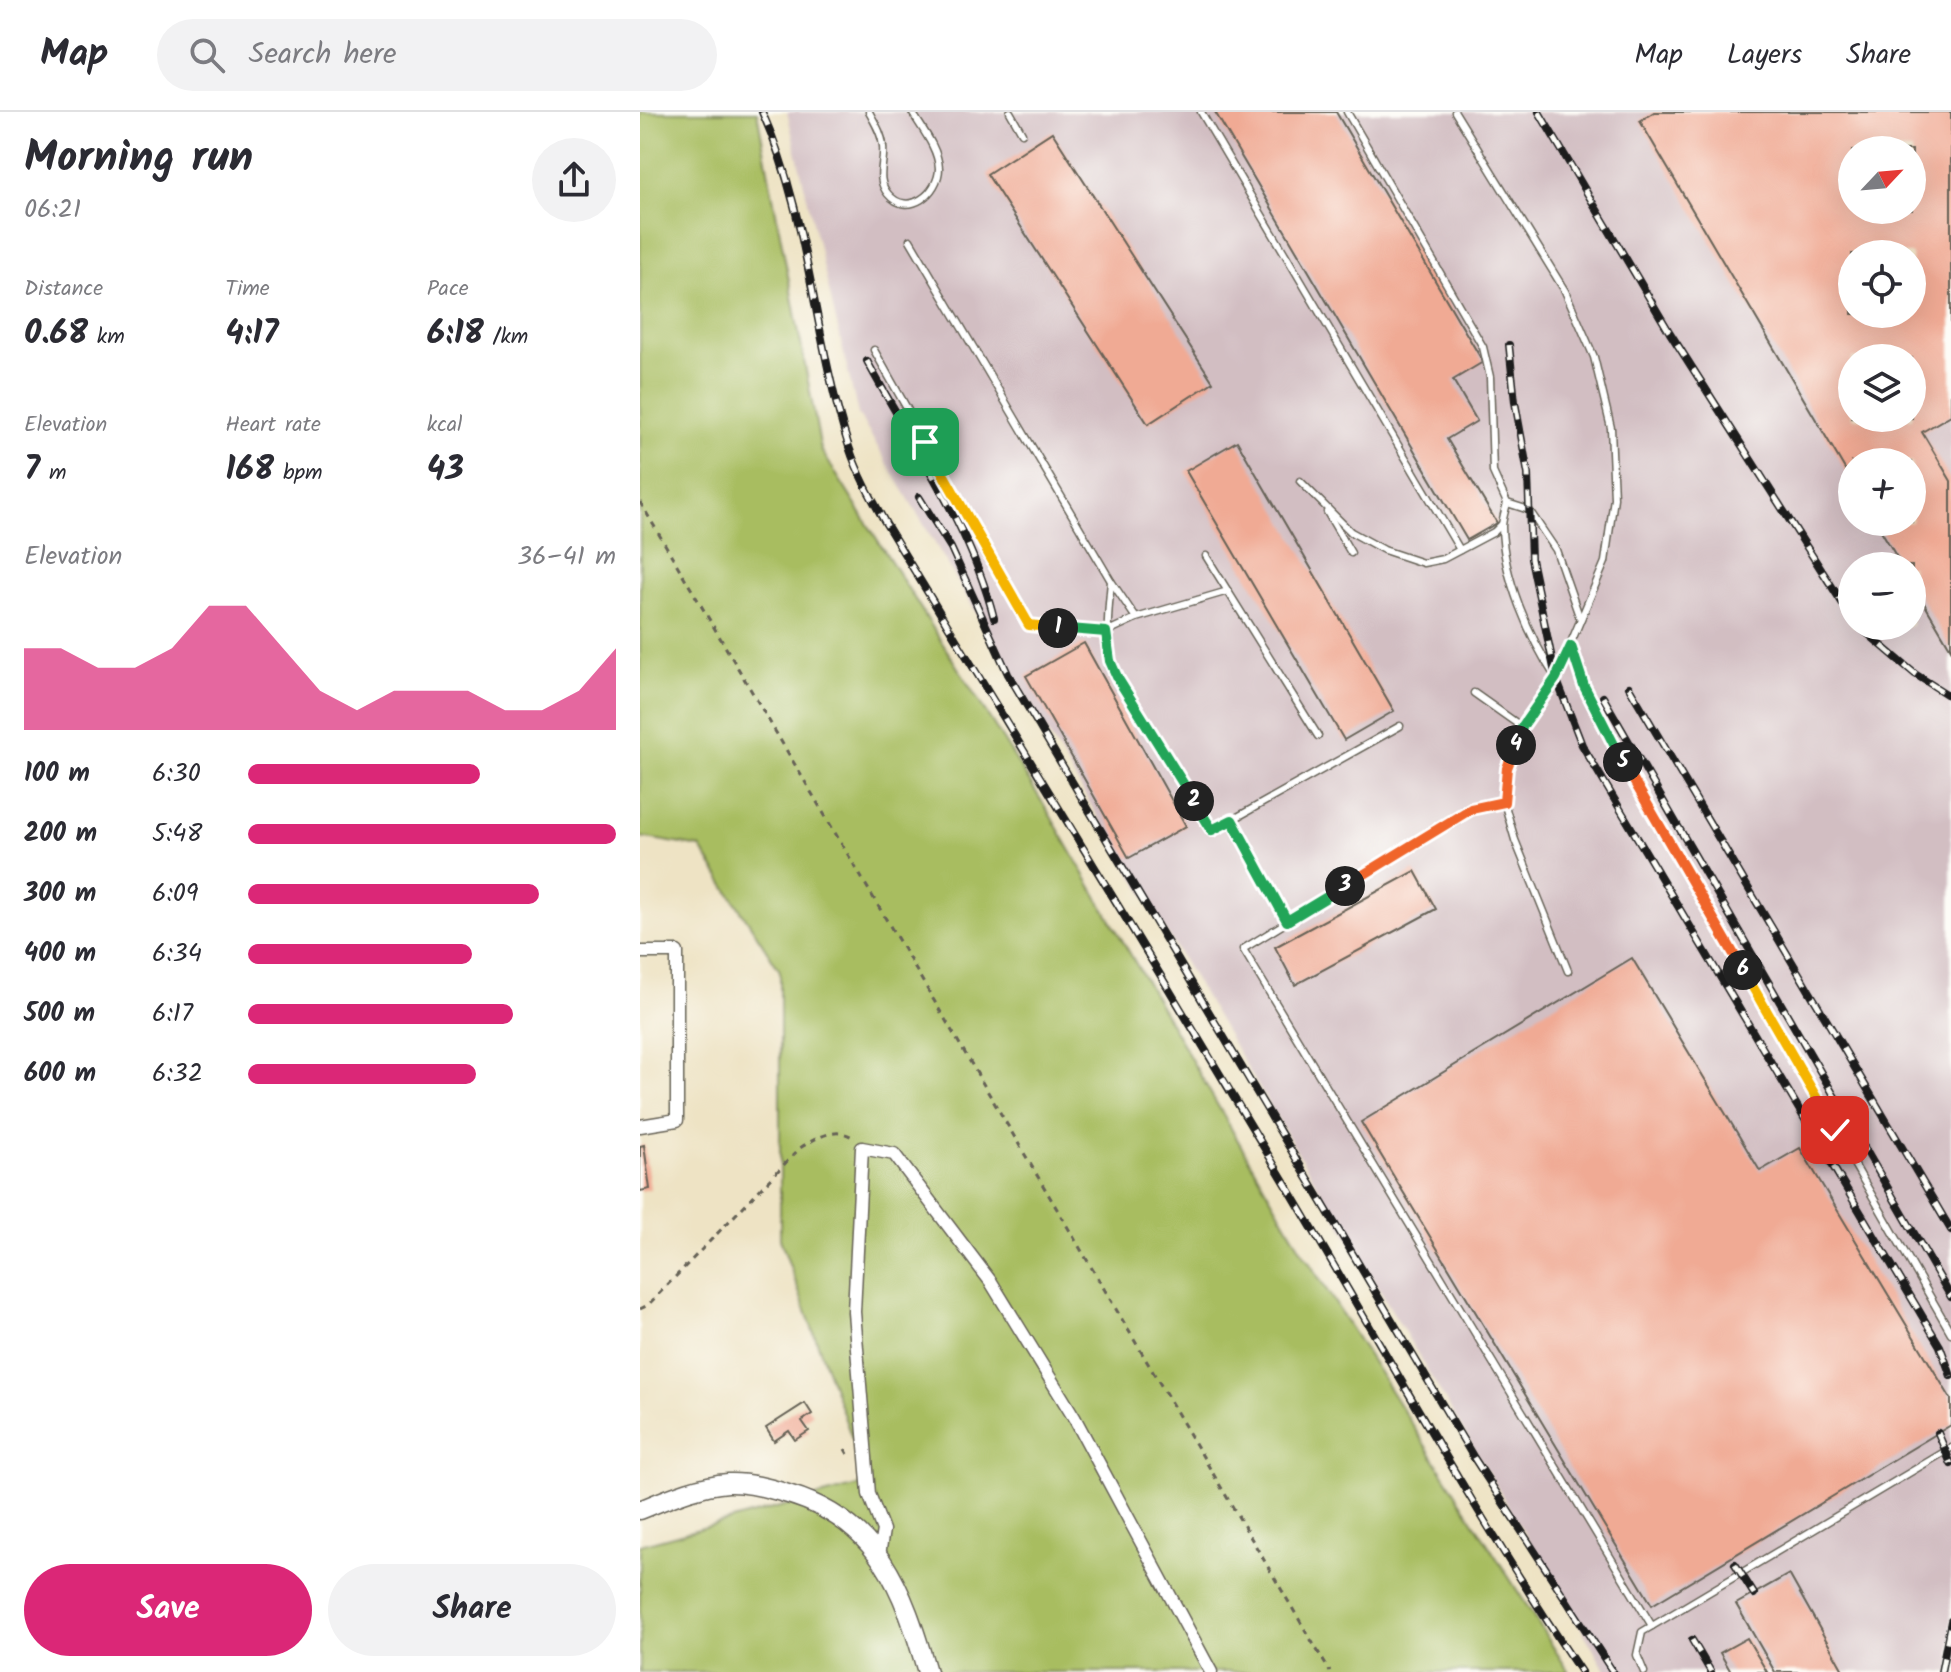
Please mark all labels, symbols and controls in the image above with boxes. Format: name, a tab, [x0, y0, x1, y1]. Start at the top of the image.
search box	[157, 19, 717, 91]
text: Map	[40, 25, 109, 85]
text: Search here	[249, 31, 396, 79]
icon: search	[185, 33, 229, 77]
text: Map	[1634, 33, 1683, 78]
text: Layers	[1727, 33, 1802, 78]
text: Share	[1846, 33, 1911, 78]
text: Morning run	[24, 124, 253, 194]
north arrow	[1838, 136, 1926, 224]
map controls	[1838, 136, 1926, 640]
button: share	[532, 138, 616, 222]
text: 06:21	[24, 189, 81, 231]
button: locate	[1838, 240, 1926, 328]
text: Distance	[24, 272, 103, 307]
text: Time	[225, 272, 270, 307]
text: Pace	[427, 272, 469, 307]
text: 0.68	[24, 307, 88, 361]
text: 4:17	[225, 307, 279, 361]
text: 6:18	[427, 307, 484, 361]
text: km	[88, 320, 125, 355]
text: /km	[484, 320, 528, 355]
button: layers	[1838, 344, 1926, 432]
text: Elevation	[24, 408, 107, 443]
text: Heart rate	[225, 408, 321, 443]
text: kcal	[427, 408, 462, 443]
pin	[891, 408, 959, 476]
icon: arrive	[903, 420, 947, 464]
text: 7	[24, 443, 40, 497]
text: 168	[225, 443, 274, 497]
text: 43	[427, 443, 464, 497]
button: +	[1838, 448, 1926, 536]
text: m	[40, 456, 66, 491]
text: bpm	[274, 456, 323, 491]
text: Elevation	[24, 536, 122, 578]
text: 36–41 m	[517, 536, 616, 578]
button: −	[1838, 552, 1926, 640]
pin: 1	[1038, 608, 1078, 648]
text: 1	[1055, 610, 1061, 645]
pin: 4	[1496, 725, 1536, 765]
text: 4	[1510, 727, 1522, 762]
pin: 5	[1603, 742, 1643, 782]
text: 5	[1617, 744, 1629, 779]
text: 100 m	[24, 753, 90, 795]
text: 6:30	[152, 753, 201, 795]
pin: 2	[1174, 781, 1214, 821]
text: 2	[1188, 783, 1200, 818]
text: 200 m	[24, 813, 97, 855]
text: 5:48	[152, 813, 202, 855]
pin: 3	[1325, 866, 1365, 906]
text: 3	[1339, 868, 1351, 903]
text: 300 m	[24, 873, 96, 915]
text: 6:09	[152, 873, 199, 915]
text: 400 m	[24, 933, 96, 975]
text: 6:34	[152, 933, 202, 975]
pin: 6	[1723, 950, 1763, 990]
text: 6	[1737, 952, 1749, 987]
text: 500 m	[24, 993, 95, 1035]
text: 6:17	[152, 993, 193, 1035]
text: 600 m	[24, 1053, 96, 1095]
text: 6:32	[152, 1053, 203, 1095]
pin	[1801, 1096, 1869, 1164]
icon: check	[1813, 1108, 1857, 1152]
button: Save	[24, 1564, 312, 1656]
button: Share	[328, 1564, 616, 1656]

